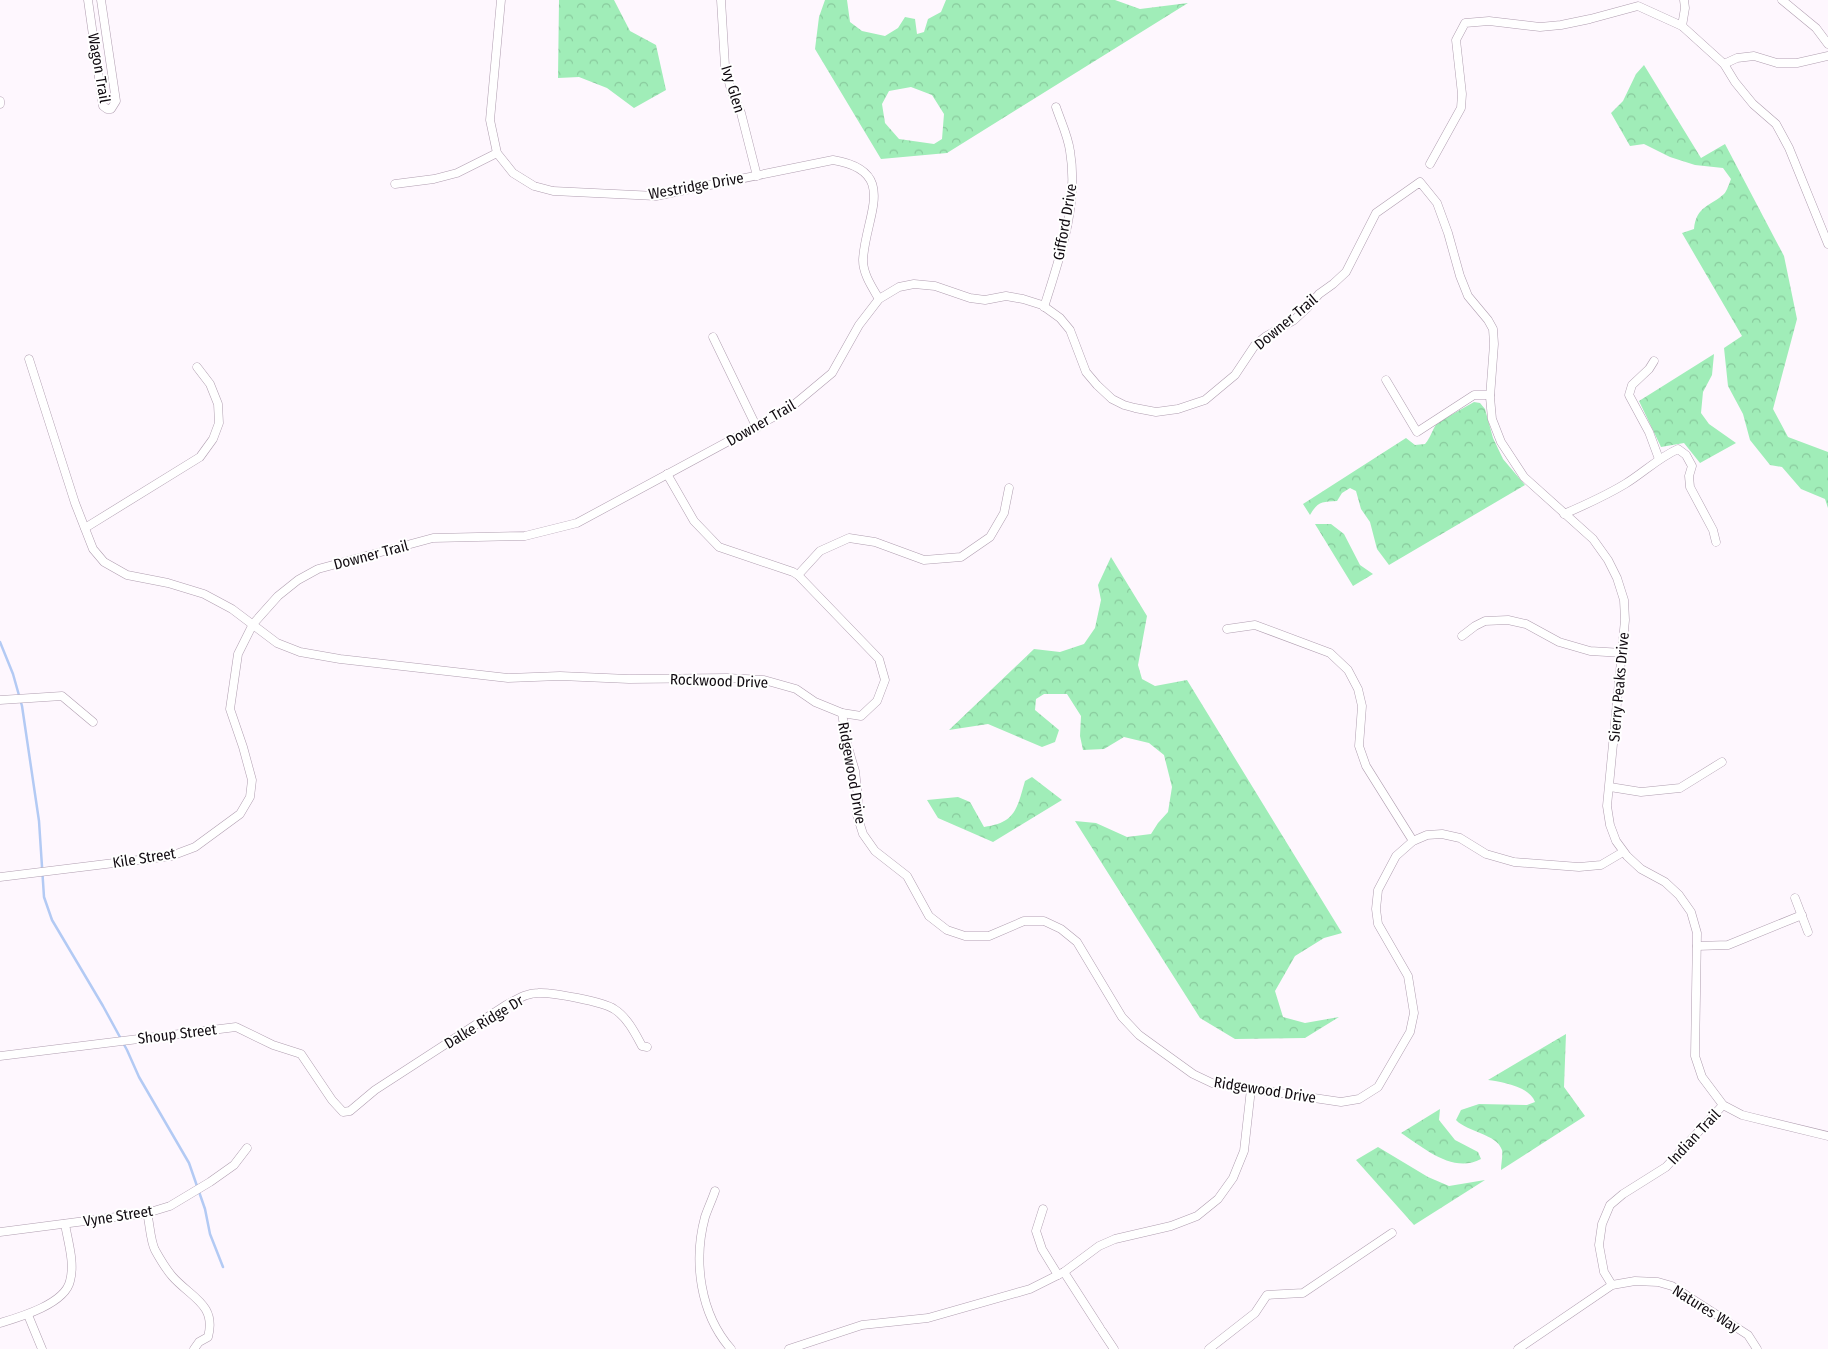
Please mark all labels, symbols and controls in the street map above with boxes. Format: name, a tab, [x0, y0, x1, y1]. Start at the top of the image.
street label: Wagon Trail	[84, 32, 114, 104]
street label: Ivy Glen	[717, 63, 749, 115]
street label: Westridge Drive	[647, 169, 745, 203]
street label: Gifford Drive	[1049, 182, 1081, 262]
street label: Downer Trail	[1251, 290, 1321, 354]
street label: Downer Trail	[723, 396, 799, 450]
street label: Downer Trail	[332, 536, 410, 574]
street label: Sierry Peaks Drive	[1605, 631, 1633, 743]
street label: Rockwood Drive	[670, 670, 768, 692]
street label: Ridgewood Drive	[834, 721, 870, 825]
street label: Kile Street	[111, 844, 177, 872]
street label: Dalke Ridge Dr	[441, 991, 528, 1053]
street label: Shoup Street	[136, 1020, 218, 1048]
street label: Ridgewood Drive	[1213, 1073, 1317, 1107]
street label: Indian Trail	[1664, 1106, 1724, 1168]
street label: Vyne Street	[82, 1202, 154, 1230]
street label: Natures Way	[1669, 1281, 1743, 1337]

